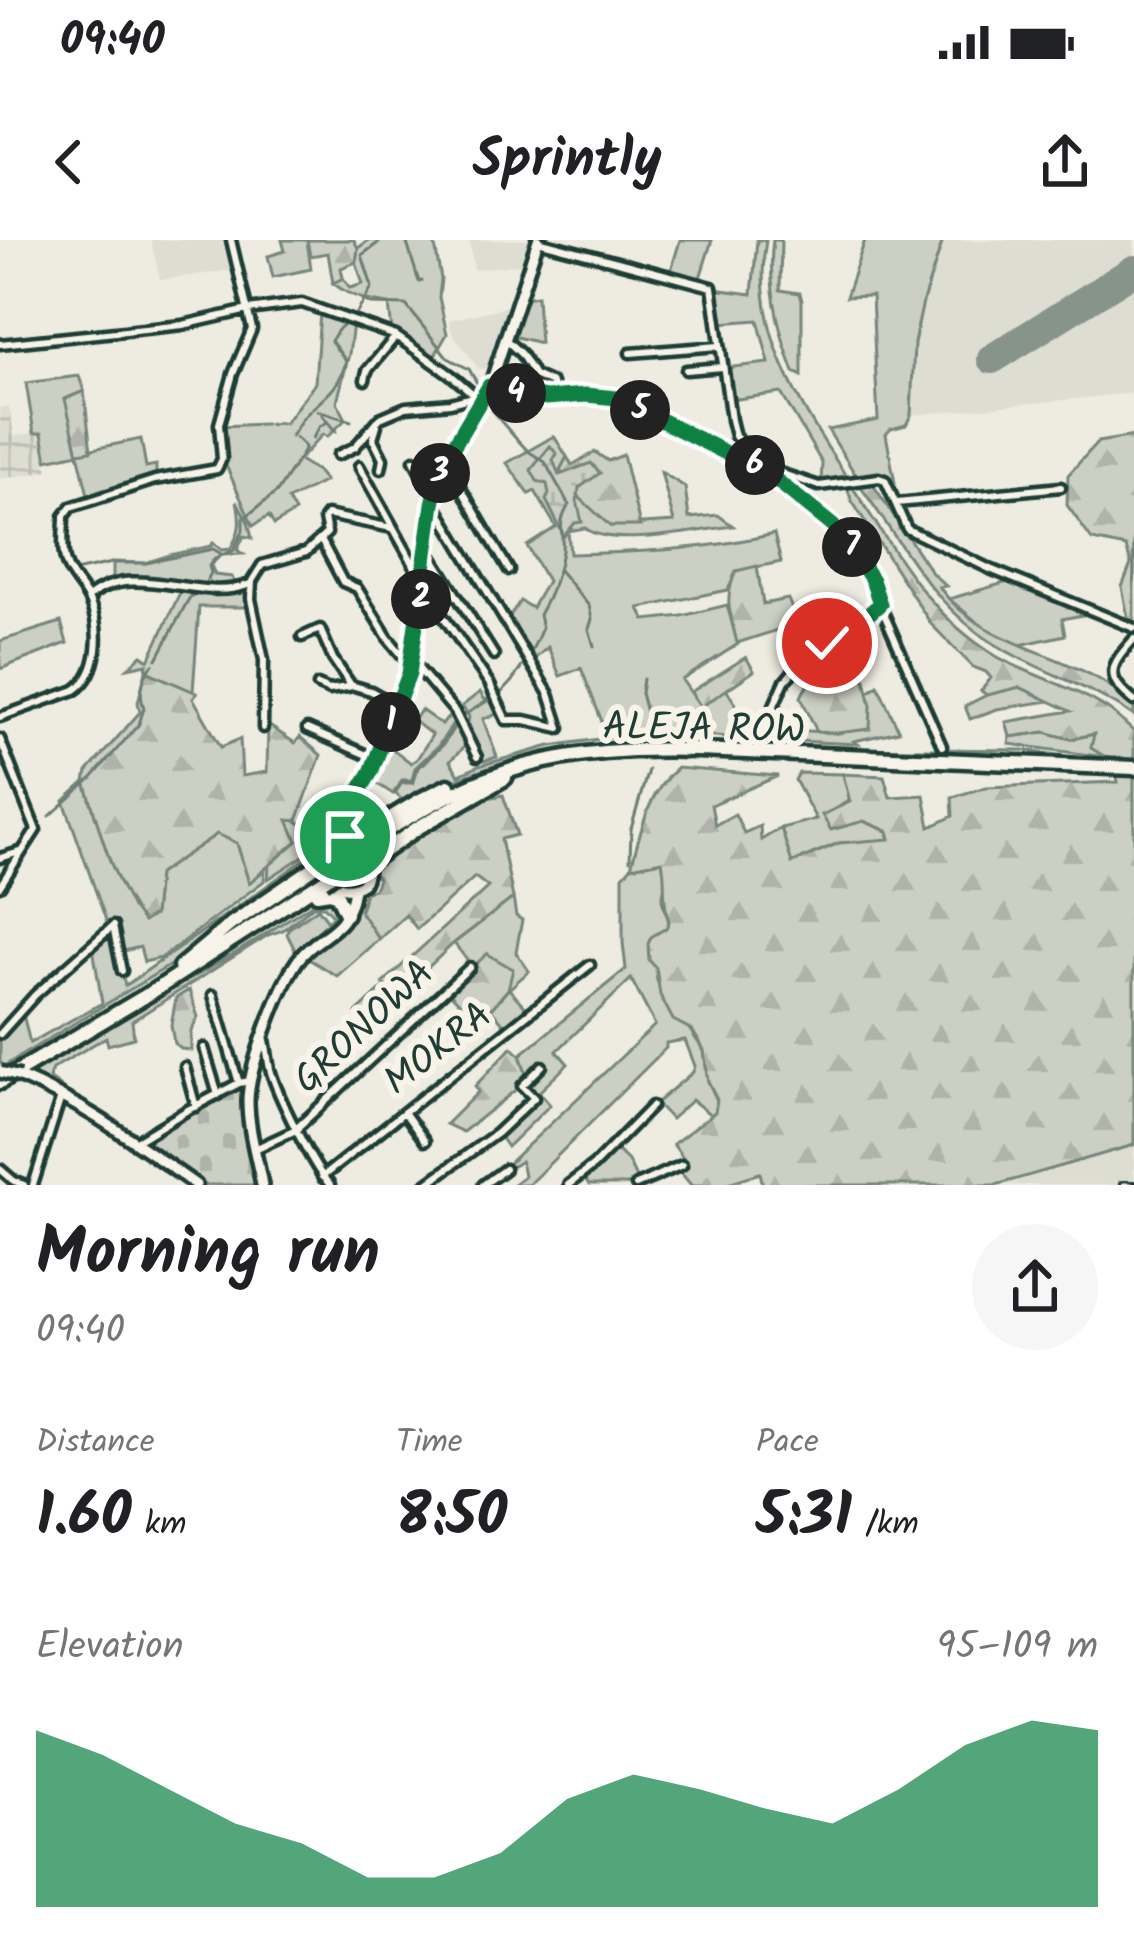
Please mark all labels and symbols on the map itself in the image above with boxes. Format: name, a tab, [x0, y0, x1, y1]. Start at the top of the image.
pin: 4	[486, 363, 546, 423]
pin: 5	[610, 380, 670, 440]
pin: 6	[725, 435, 785, 495]
pin: 3	[410, 443, 470, 503]
pin: 7	[822, 517, 882, 577]
pin: 2	[391, 569, 451, 629]
pin	[776, 592, 878, 694]
pin: 1	[361, 692, 421, 752]
street label: ALEJA ROW	[602, 697, 806, 763]
pin	[294, 785, 396, 887]
street label: GRONOWA	[280, 946, 450, 1110]
street label: MOKRA	[371, 987, 507, 1113]

